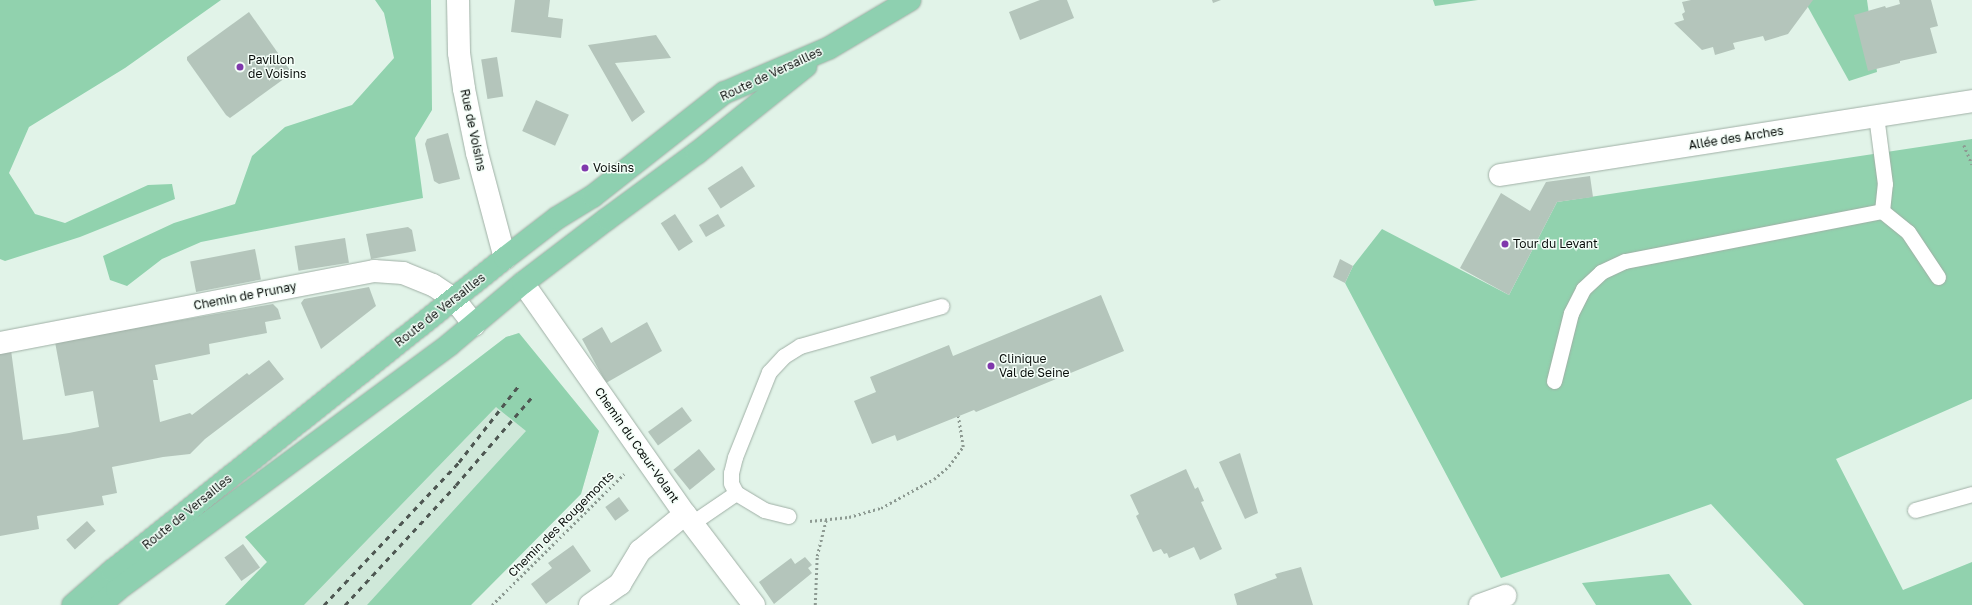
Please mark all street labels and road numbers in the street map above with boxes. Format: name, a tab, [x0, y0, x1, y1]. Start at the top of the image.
street label: Route de Versailles	[718, 44, 824, 104]
street label: Rue de Voisins	[457, 88, 489, 172]
street label: Allée des Arches	[1688, 123, 1784, 153]
street label: Route de Versailles	[392, 270, 488, 350]
street label: Chemin de Prunay	[192, 279, 298, 313]
street label: Chemin du Cœur-Volant	[592, 385, 682, 505]
street label: Chemin des Rougemonts	[505, 468, 617, 580]
street label: Route de Versailles	[139, 472, 235, 552]

